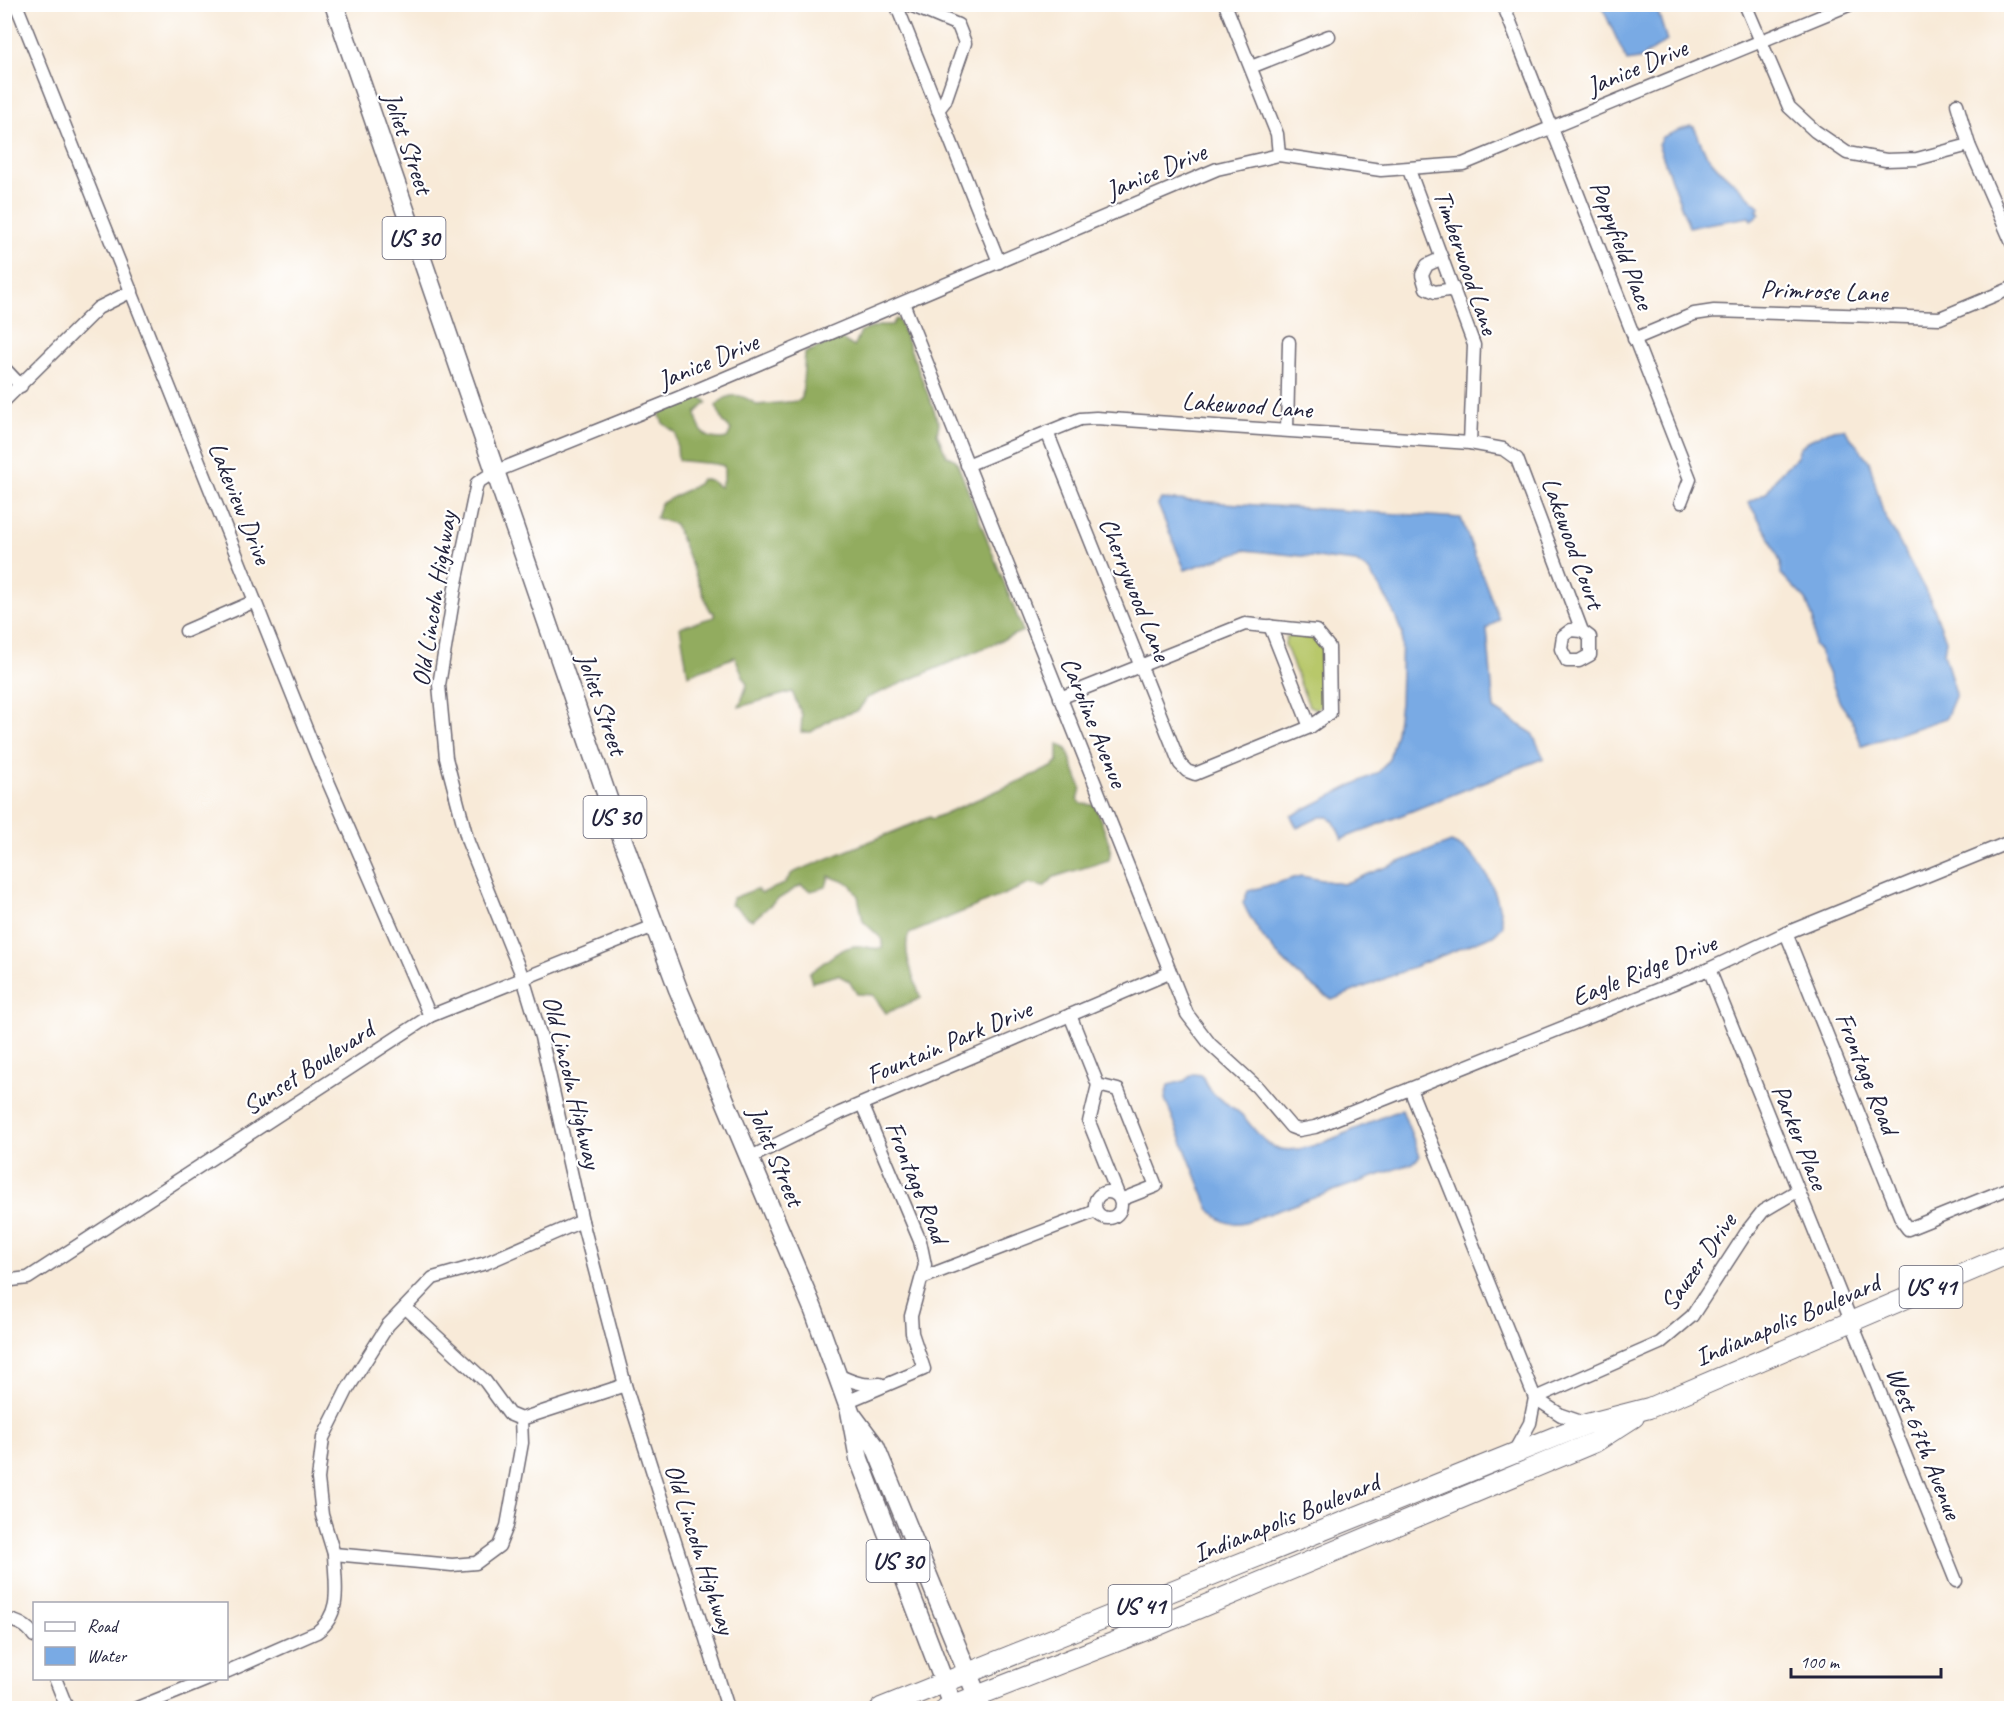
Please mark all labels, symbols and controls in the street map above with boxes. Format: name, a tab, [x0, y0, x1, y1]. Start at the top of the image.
street label: Janice Drive	[1580, 30, 1694, 104]
street label: Joliet Street	[375, 86, 442, 201]
street label: Janice Drive	[1099, 134, 1213, 208]
street label: Poppyfield Place	[1582, 176, 1663, 316]
street label: Timberwood Lane	[1426, 186, 1507, 340]
road number: US 30	[382, 217, 446, 259]
street label: Primrose Lane	[1760, 272, 1890, 310]
street label: Janice Drive	[651, 324, 765, 398]
street label: Lakewood Lane	[1181, 384, 1315, 426]
street label: Lakeview Drive	[201, 437, 280, 570]
street label: Lakewood Court	[1534, 473, 1613, 616]
street label: Old Lincoln Highway	[404, 507, 464, 689]
street label: Cherrywood Lane	[1091, 513, 1179, 667]
street label: Joliet Street	[569, 647, 636, 762]
street label: Caroline Avenue	[1053, 652, 1136, 794]
road number: US 30	[584, 796, 646, 838]
street label: Eagle Ridge Drive	[1567, 926, 1722, 1014]
street label: Fountain Park Drive	[861, 991, 1039, 1092]
street label: Old Lincoln Highway	[535, 992, 610, 1174]
street label: Frontage Road	[1828, 1007, 1908, 1142]
street label: Sunset Boulevard	[236, 1011, 383, 1123]
street label: Parker Place	[1764, 1080, 1837, 1197]
street label: Joliet Street	[739, 1099, 813, 1213]
street label: Frontage Road	[878, 1116, 958, 1251]
street label: Sauzer Drive	[1652, 1205, 1745, 1317]
street label: Indianapolis Boulevard	[1690, 1265, 1888, 1374]
road number: US 41	[1900, 1266, 1962, 1308]
street label: West 67th Avenue	[1879, 1362, 1970, 1525]
street label: Old Lincoln Highway	[657, 1460, 744, 1640]
street label: Indianapolis Boulevard	[1188, 1464, 1387, 1570]
road number: US 30	[866, 1540, 930, 1582]
road number: US 41	[1108, 1585, 1172, 1627]
legend	[33, 1602, 228, 1680]
text: Road	[87, 1615, 120, 1637]
scale bar	[1791, 1641, 1941, 1679]
text: Water	[87, 1645, 128, 1667]
text: 100 m	[1800, 1651, 1841, 1673]

